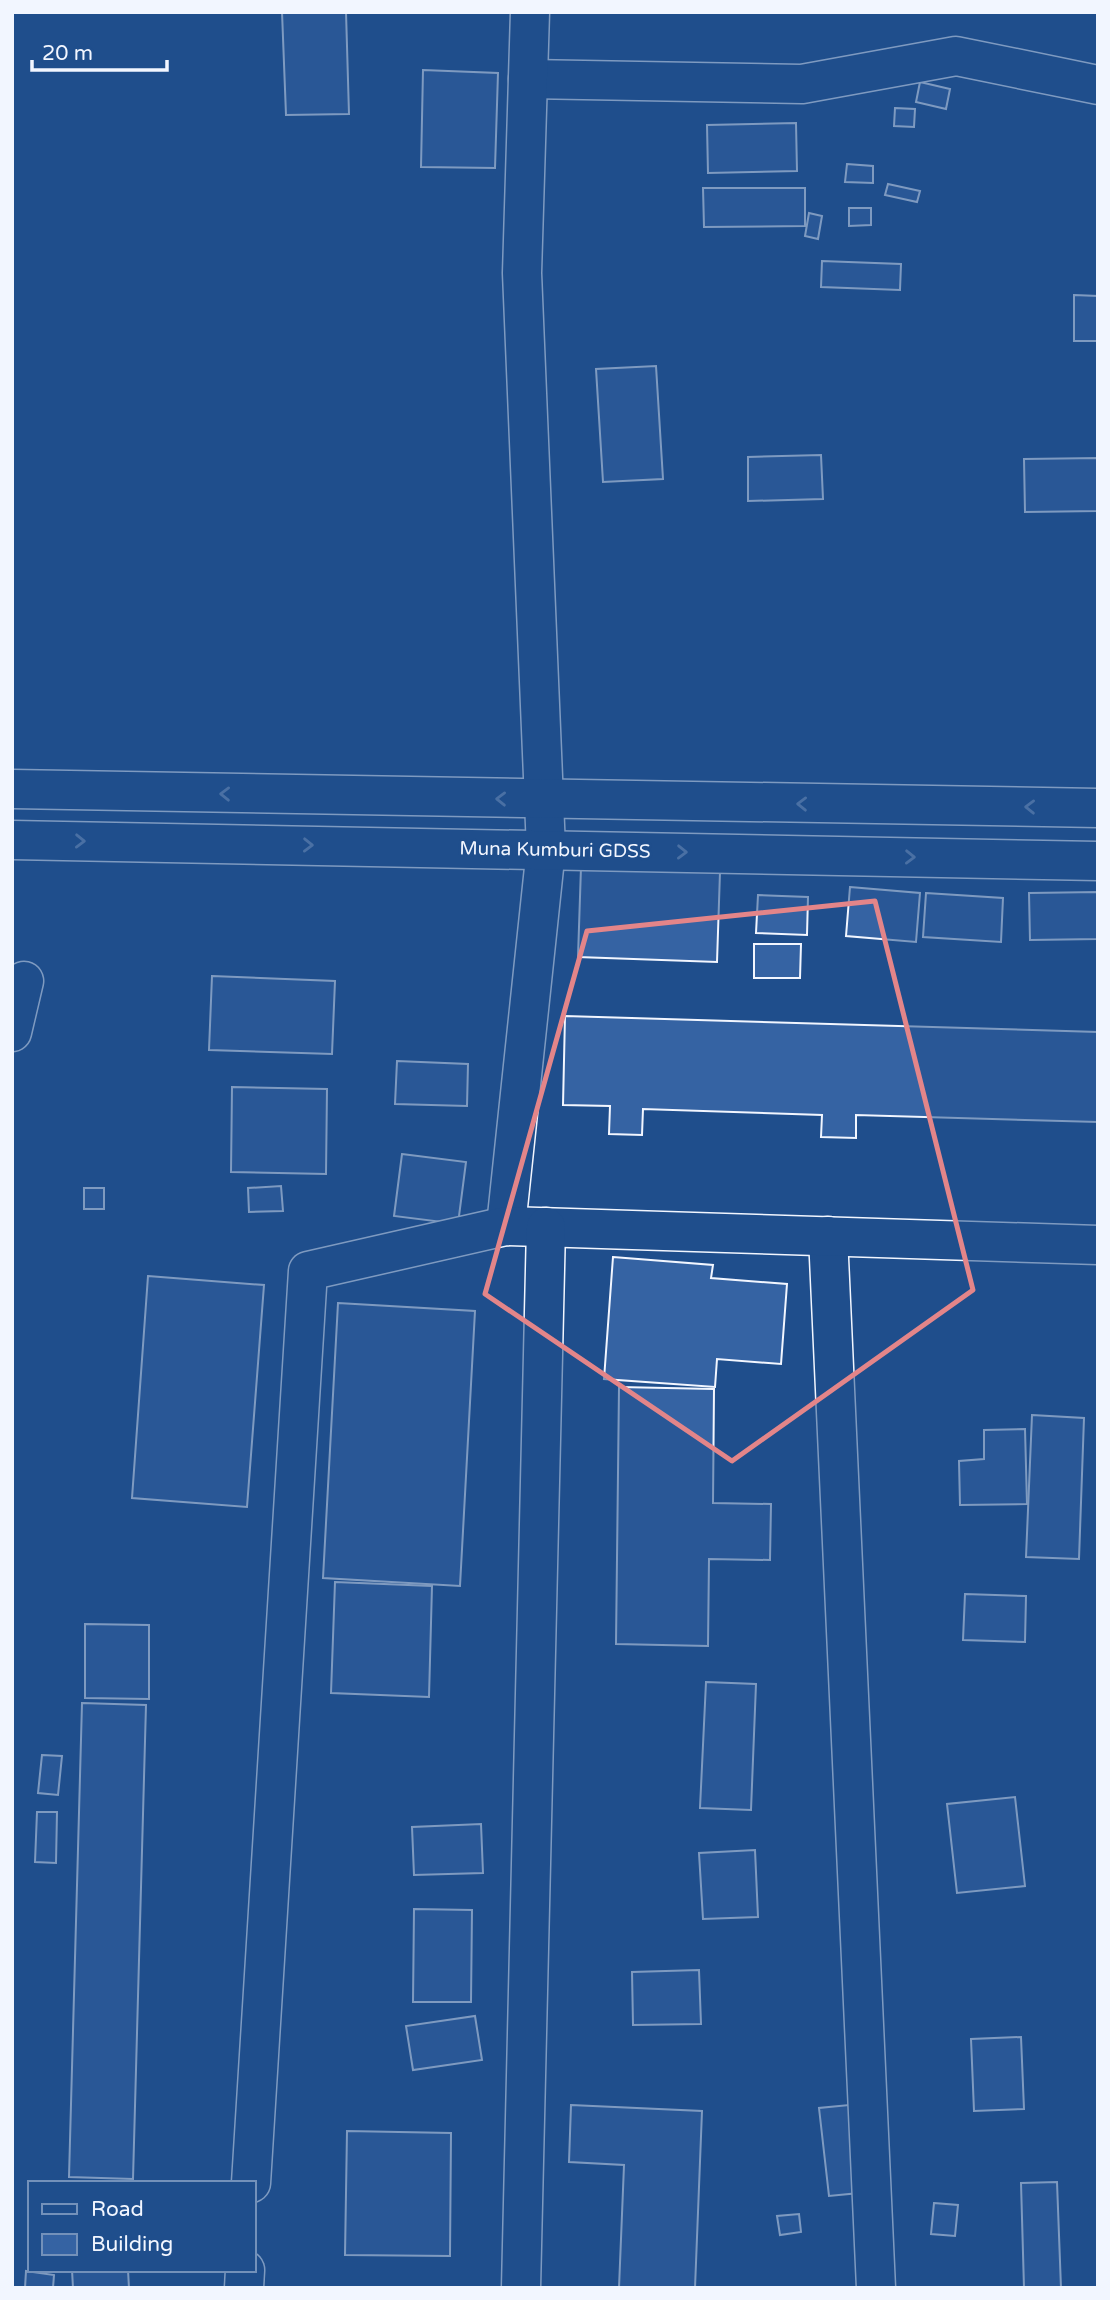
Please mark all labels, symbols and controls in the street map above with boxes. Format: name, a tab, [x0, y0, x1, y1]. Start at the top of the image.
scale bar	[32, 28, 166, 72]
text: 20 m	[42, 41, 93, 66]
one-way arrow	[219, 786, 230, 801]
one-way arrow	[495, 792, 506, 807]
one-way arrow	[796, 796, 807, 812]
one-way arrow	[1024, 800, 1035, 815]
one-way arrow	[76, 833, 86, 849]
one-way arrow	[303, 837, 314, 853]
street label: Muna Kumburi GDSS	[459, 837, 651, 863]
one-way arrow	[677, 845, 688, 860]
one-way arrow	[905, 849, 916, 865]
legend	[28, 2181, 256, 2272]
text: Road	[91, 2197, 144, 2222]
text: Building	[91, 2232, 173, 2257]

